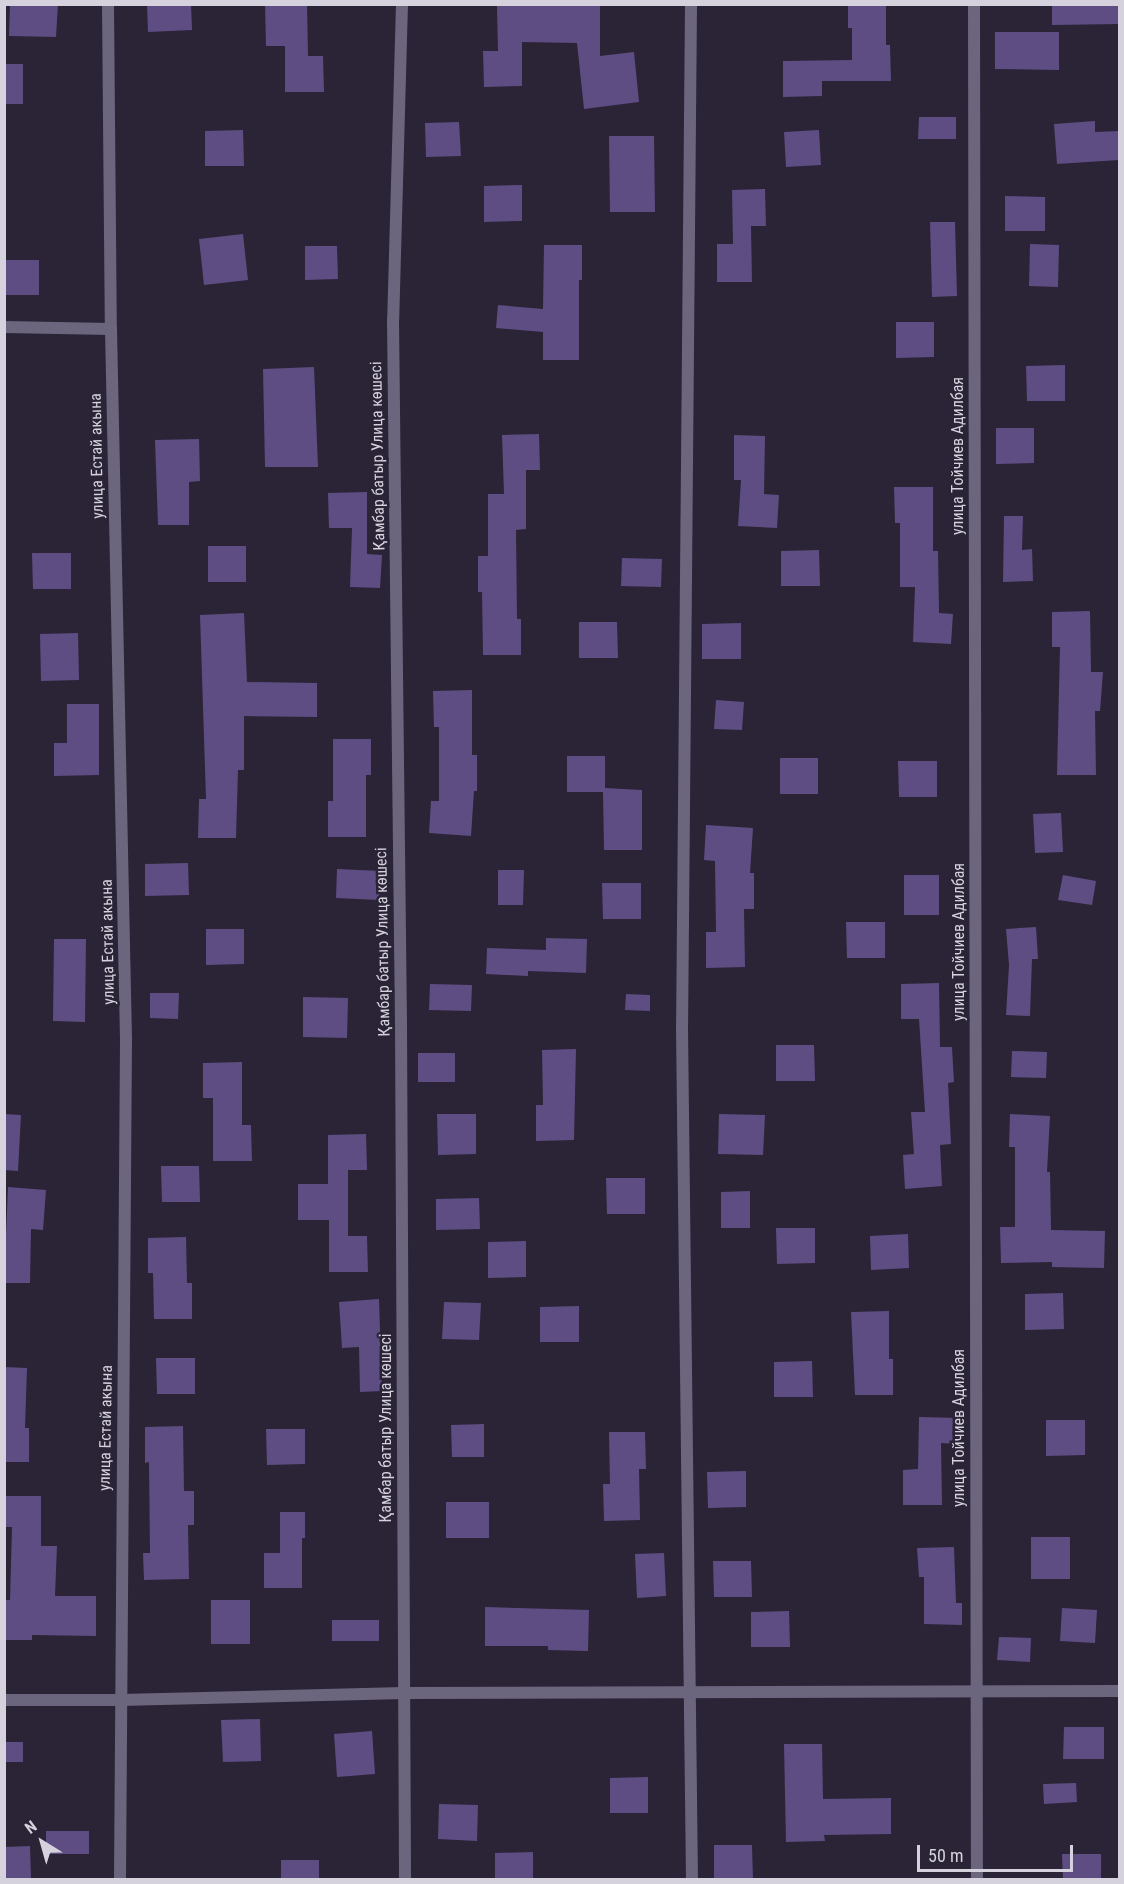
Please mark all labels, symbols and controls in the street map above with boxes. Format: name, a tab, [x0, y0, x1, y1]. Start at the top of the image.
street label: Қамбар батыр Улица көшесі	[367, 361, 389, 551]
street label: улица Тойчиев Адилбая	[948, 377, 968, 535]
street label: улица Естай акына	[86, 393, 108, 519]
street label: Қамбар батыр Улица көшесі	[372, 847, 394, 1037]
street label: улица Тойчиев Адилбая	[949, 863, 969, 1021]
street label: улица Естай акына	[97, 879, 119, 1005]
street label: Қамбар батыр Улица көшесі	[376, 1333, 396, 1523]
street label: улица Тойчиев Адилбая	[949, 1349, 969, 1507]
street label: улица Естай акына	[95, 1365, 117, 1491]
north arrow	[12, 1812, 72, 1872]
text: N	[21, 1817, 40, 1838]
scale bar	[920, 1833, 1076, 1871]
text: 50 m	[928, 1845, 963, 1866]

